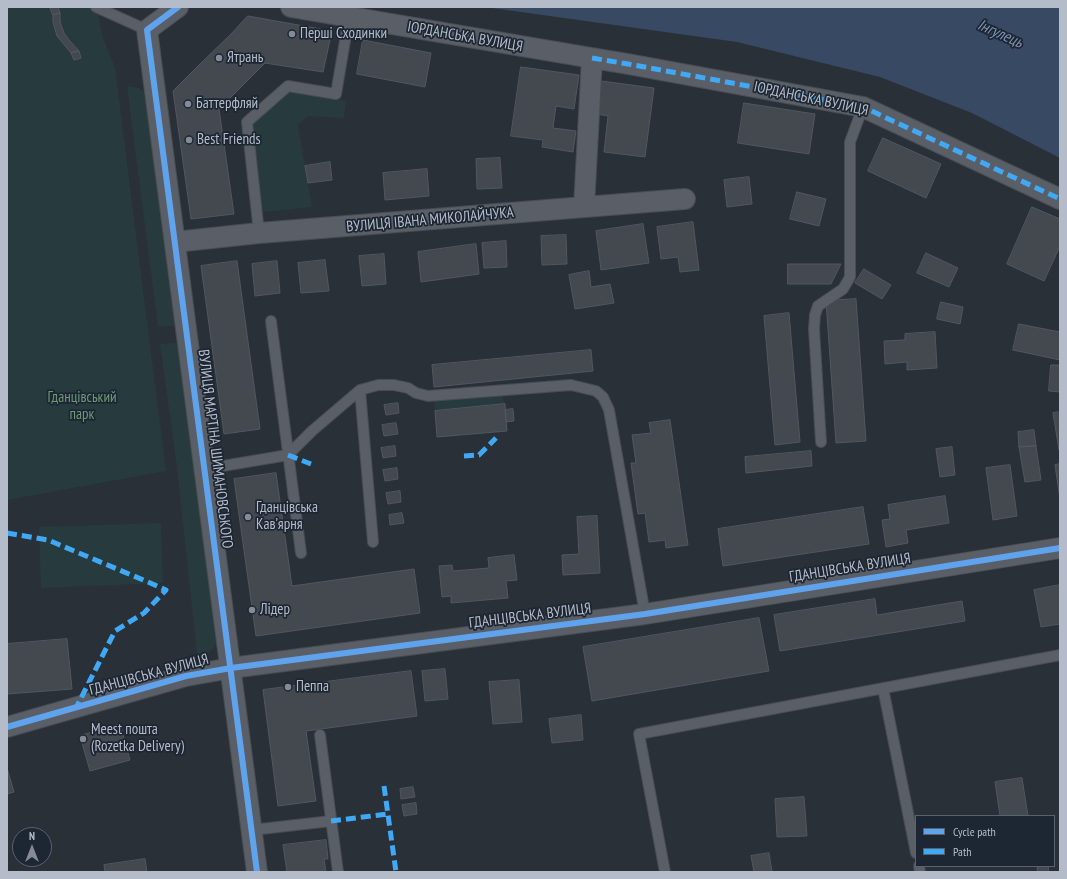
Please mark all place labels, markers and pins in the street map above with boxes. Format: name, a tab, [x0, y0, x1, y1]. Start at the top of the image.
place label: Перші Сходинки	[300, 25, 387, 43]
marker: Перші Сходинки	[287, 29, 297, 39]
place label: Ятрань	[227, 49, 263, 67]
marker: Ятрань	[214, 53, 224, 63]
place label: Баттерфляй	[196, 95, 258, 113]
marker: Баттерфляй	[183, 99, 193, 109]
place label: Best Friends	[197, 131, 261, 149]
marker: Best Friends	[184, 135, 194, 145]
place label: Гданцівська Кавʼярня	[256, 499, 318, 534]
marker: Гданцівська Кавʼярня	[243, 512, 253, 522]
place label: Лідер	[260, 601, 290, 619]
marker: Лідер	[247, 605, 257, 615]
place label: Пеппа	[296, 678, 329, 696]
marker: Пеппа	[283, 682, 293, 692]
place label: Meest пошта (Rozetka Delivery)	[91, 721, 184, 756]
marker: Meest пошта (Rozetka Delivery)	[78, 734, 88, 744]

